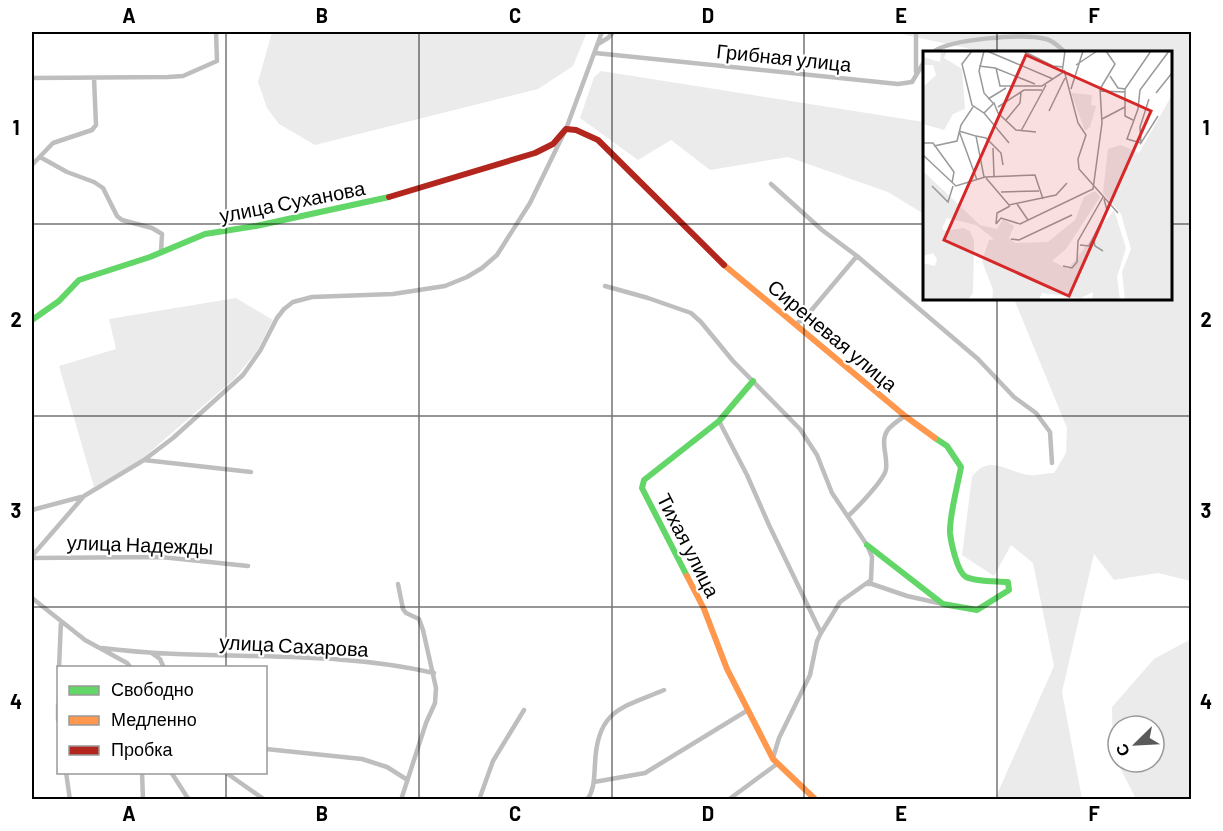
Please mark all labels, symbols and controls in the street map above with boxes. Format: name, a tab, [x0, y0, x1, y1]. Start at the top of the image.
text: A	[122, 3, 136, 27]
text: B	[316, 3, 328, 27]
text: C	[509, 3, 521, 27]
text: D	[702, 3, 714, 27]
text: E	[895, 3, 907, 27]
text: F	[1088, 3, 1100, 27]
street label: Грибная улица	[715, 38, 853, 76]
inset map	[923, 51, 1172, 300]
text: 1	[12, 115, 20, 139]
text: 1	[1202, 115, 1210, 139]
street label: улица Суханова	[217, 175, 368, 227]
street label: Сиреневая улица	[763, 274, 903, 397]
text: 2	[10, 307, 22, 331]
text: 2	[1200, 307, 1212, 331]
street label: Тихая улица	[653, 489, 726, 602]
text: 3	[11, 498, 21, 522]
text: 3	[1201, 498, 1211, 522]
street label: улица Надежды	[66, 529, 214, 559]
street label: улица Сахарова	[219, 629, 370, 661]
legend	[57, 666, 267, 774]
text: Свободно	[111, 678, 194, 700]
text: 4	[10, 689, 22, 713]
text: 4	[1200, 689, 1212, 713]
text: Медленно	[111, 708, 197, 730]
north arrow	[1106, 714, 1166, 774]
text: Пробка	[111, 738, 174, 760]
text: С	[1111, 741, 1133, 759]
text: A	[122, 801, 136, 825]
text: B	[316, 801, 328, 825]
text: C	[509, 801, 521, 825]
text: D	[702, 801, 714, 825]
text: E	[895, 801, 907, 825]
text: F	[1088, 801, 1100, 825]

